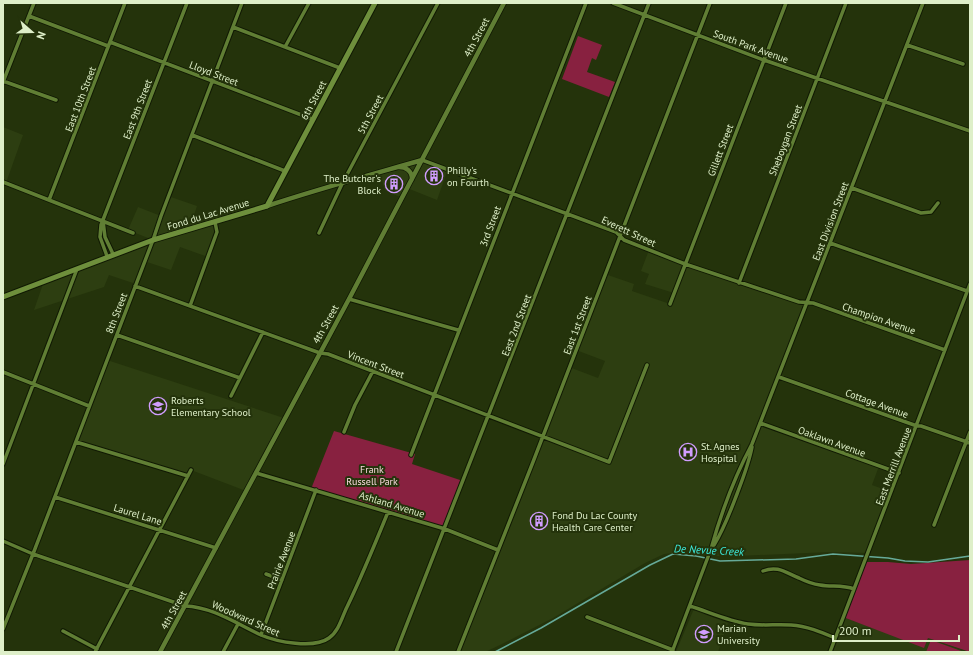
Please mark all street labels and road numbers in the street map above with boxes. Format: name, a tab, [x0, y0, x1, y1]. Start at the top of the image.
street label: 4th Street	[461, 15, 492, 59]
street label: South Park Avenue	[711, 27, 790, 66]
street label: Lloyd Street	[187, 58, 241, 89]
street label: East 10th Street	[62, 64, 99, 134]
street label: East 9th Street	[120, 77, 155, 141]
street label: 6th Street	[298, 78, 329, 122]
street label: 5th Street	[355, 92, 386, 136]
street label: Sheboygan Street	[766, 102, 805, 178]
street label: Gillett Street	[705, 122, 737, 178]
street label: East Division Street	[809, 179, 852, 262]
street label: Fond du Lac Avenue	[165, 196, 251, 233]
street label: 3rd Street	[477, 203, 504, 248]
street label: Everett Street	[599, 213, 659, 250]
street label: 8th Street	[103, 290, 130, 335]
street label: East 2nd Street	[499, 292, 534, 358]
street label: East 1st Street	[560, 293, 595, 356]
street label: Champion Avenue	[840, 300, 917, 337]
street label: 4th Street	[309, 302, 342, 346]
street label: Vincent Street	[344, 347, 407, 382]
street label: Cottage Avenue	[843, 386, 910, 421]
street label: Oaklawn Avenue	[796, 423, 867, 460]
street label: East Merrill Avenue	[873, 425, 914, 507]
street label: Ashland Avenue	[358, 488, 426, 521]
street label: Laurel Lane	[112, 501, 164, 528]
street label: Prairie Avenue	[264, 529, 298, 591]
street label: 4th Street	[157, 588, 190, 632]
street label: Woodward Street	[210, 598, 282, 640]

